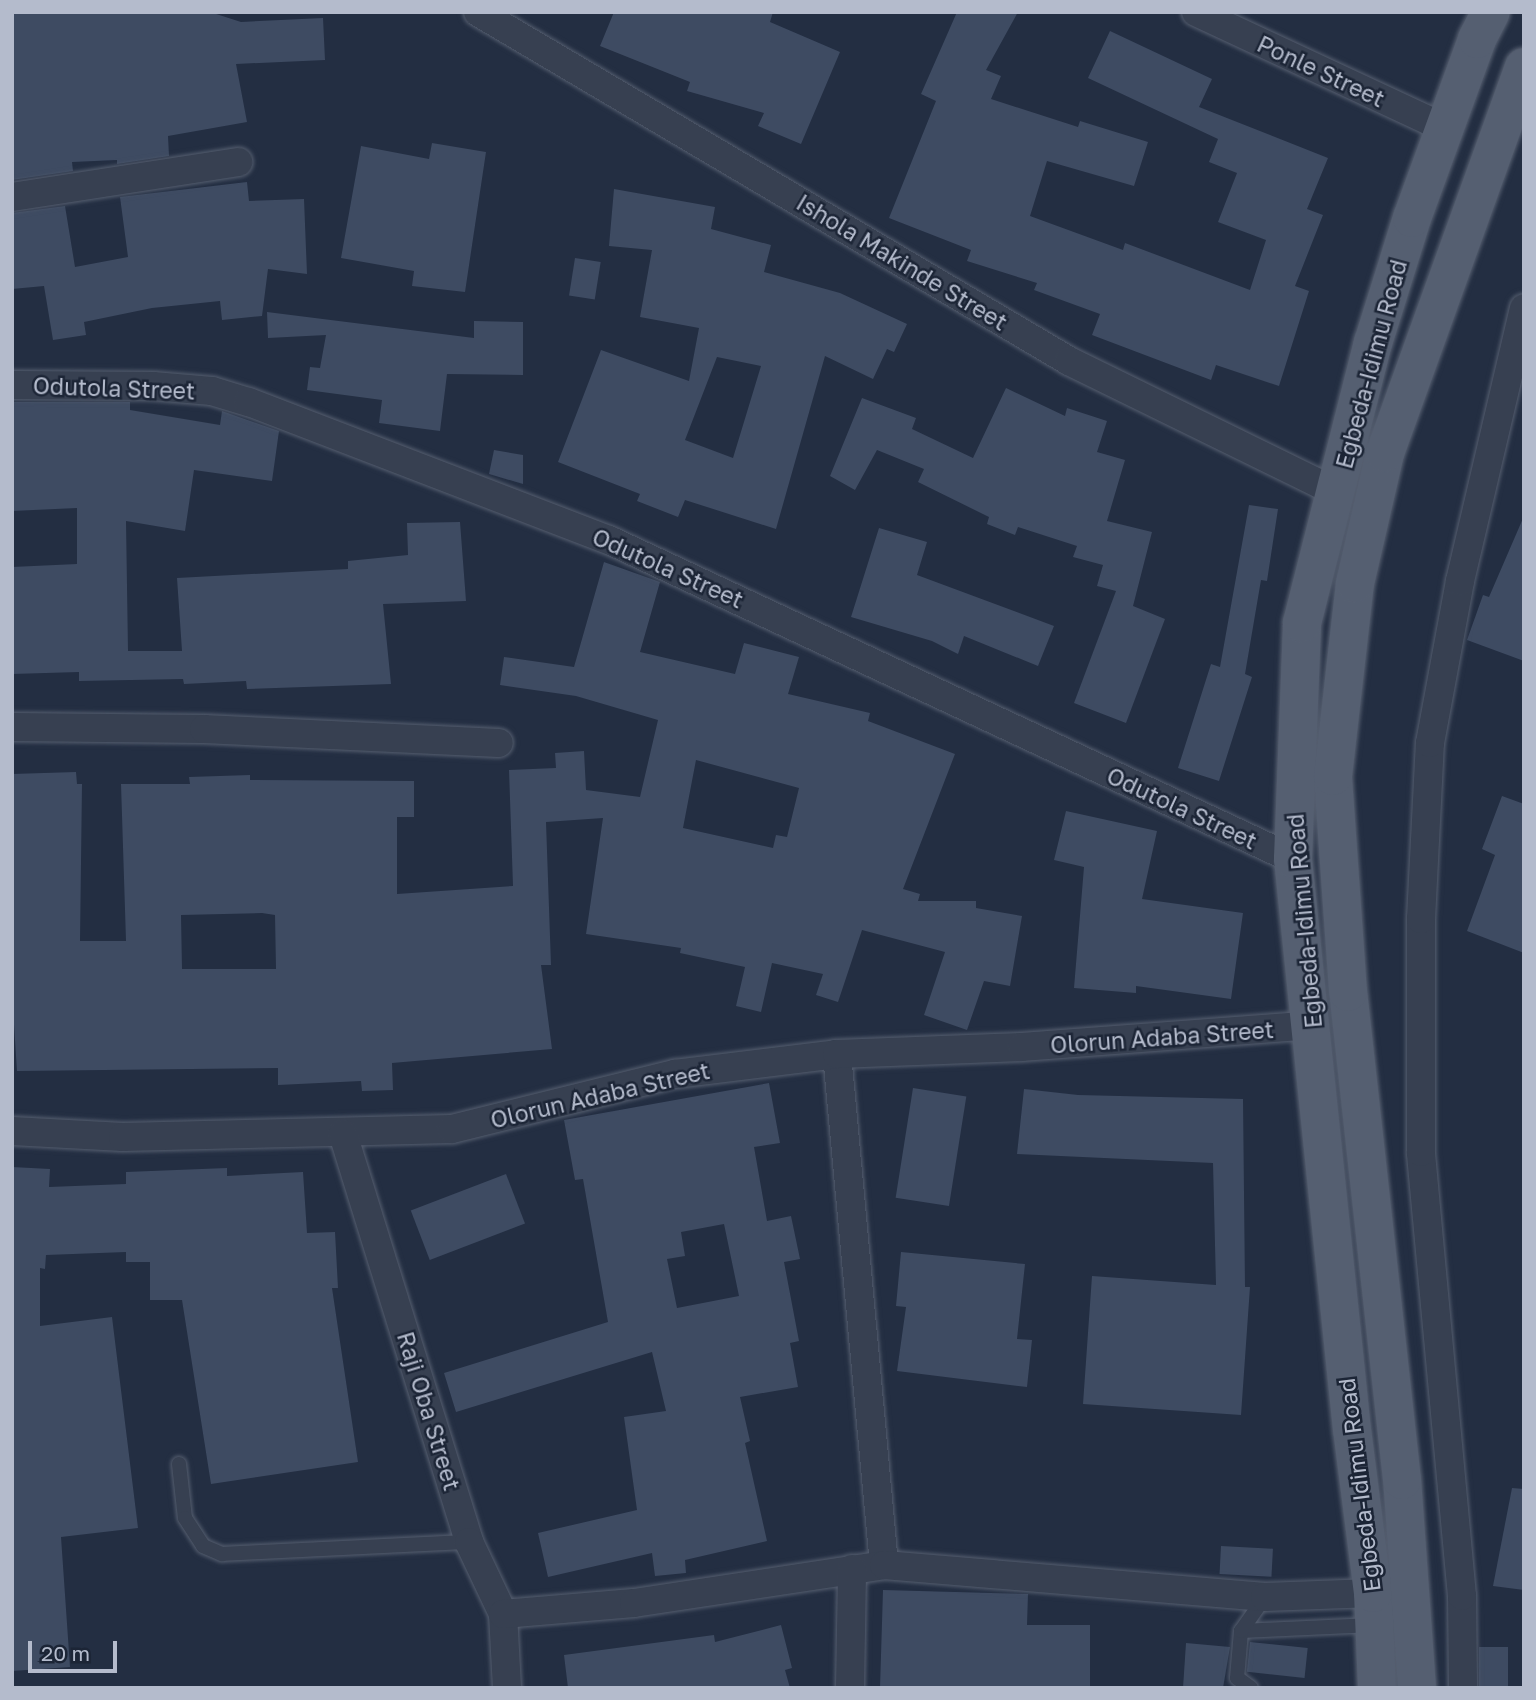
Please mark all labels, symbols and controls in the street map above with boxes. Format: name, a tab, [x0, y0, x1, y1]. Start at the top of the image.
street label: Ponle Street	[1253, 30, 1389, 112]
street label: Ishola Makinde Street	[792, 188, 1012, 336]
street label: Egbeda-Idimu Road	[1330, 256, 1412, 472]
street label: Odutola Street	[32, 371, 196, 405]
street label: Odutola Street	[588, 522, 748, 614]
street label: Odutola Street	[1103, 761, 1261, 855]
street label: Egbeda-Idimu Road	[1281, 813, 1327, 1029]
street label: Olorun Adaba Street	[1049, 1015, 1275, 1059]
street label: Olorun Adaba Street	[488, 1056, 712, 1134]
street label: Raji Oba Street	[392, 1328, 466, 1494]
street label: Egbeda-Idimu Road	[1332, 1377, 1386, 1593]
scale bar	[32, 1626, 121, 1670]
text: 20 m	[41, 1640, 90, 1666]

